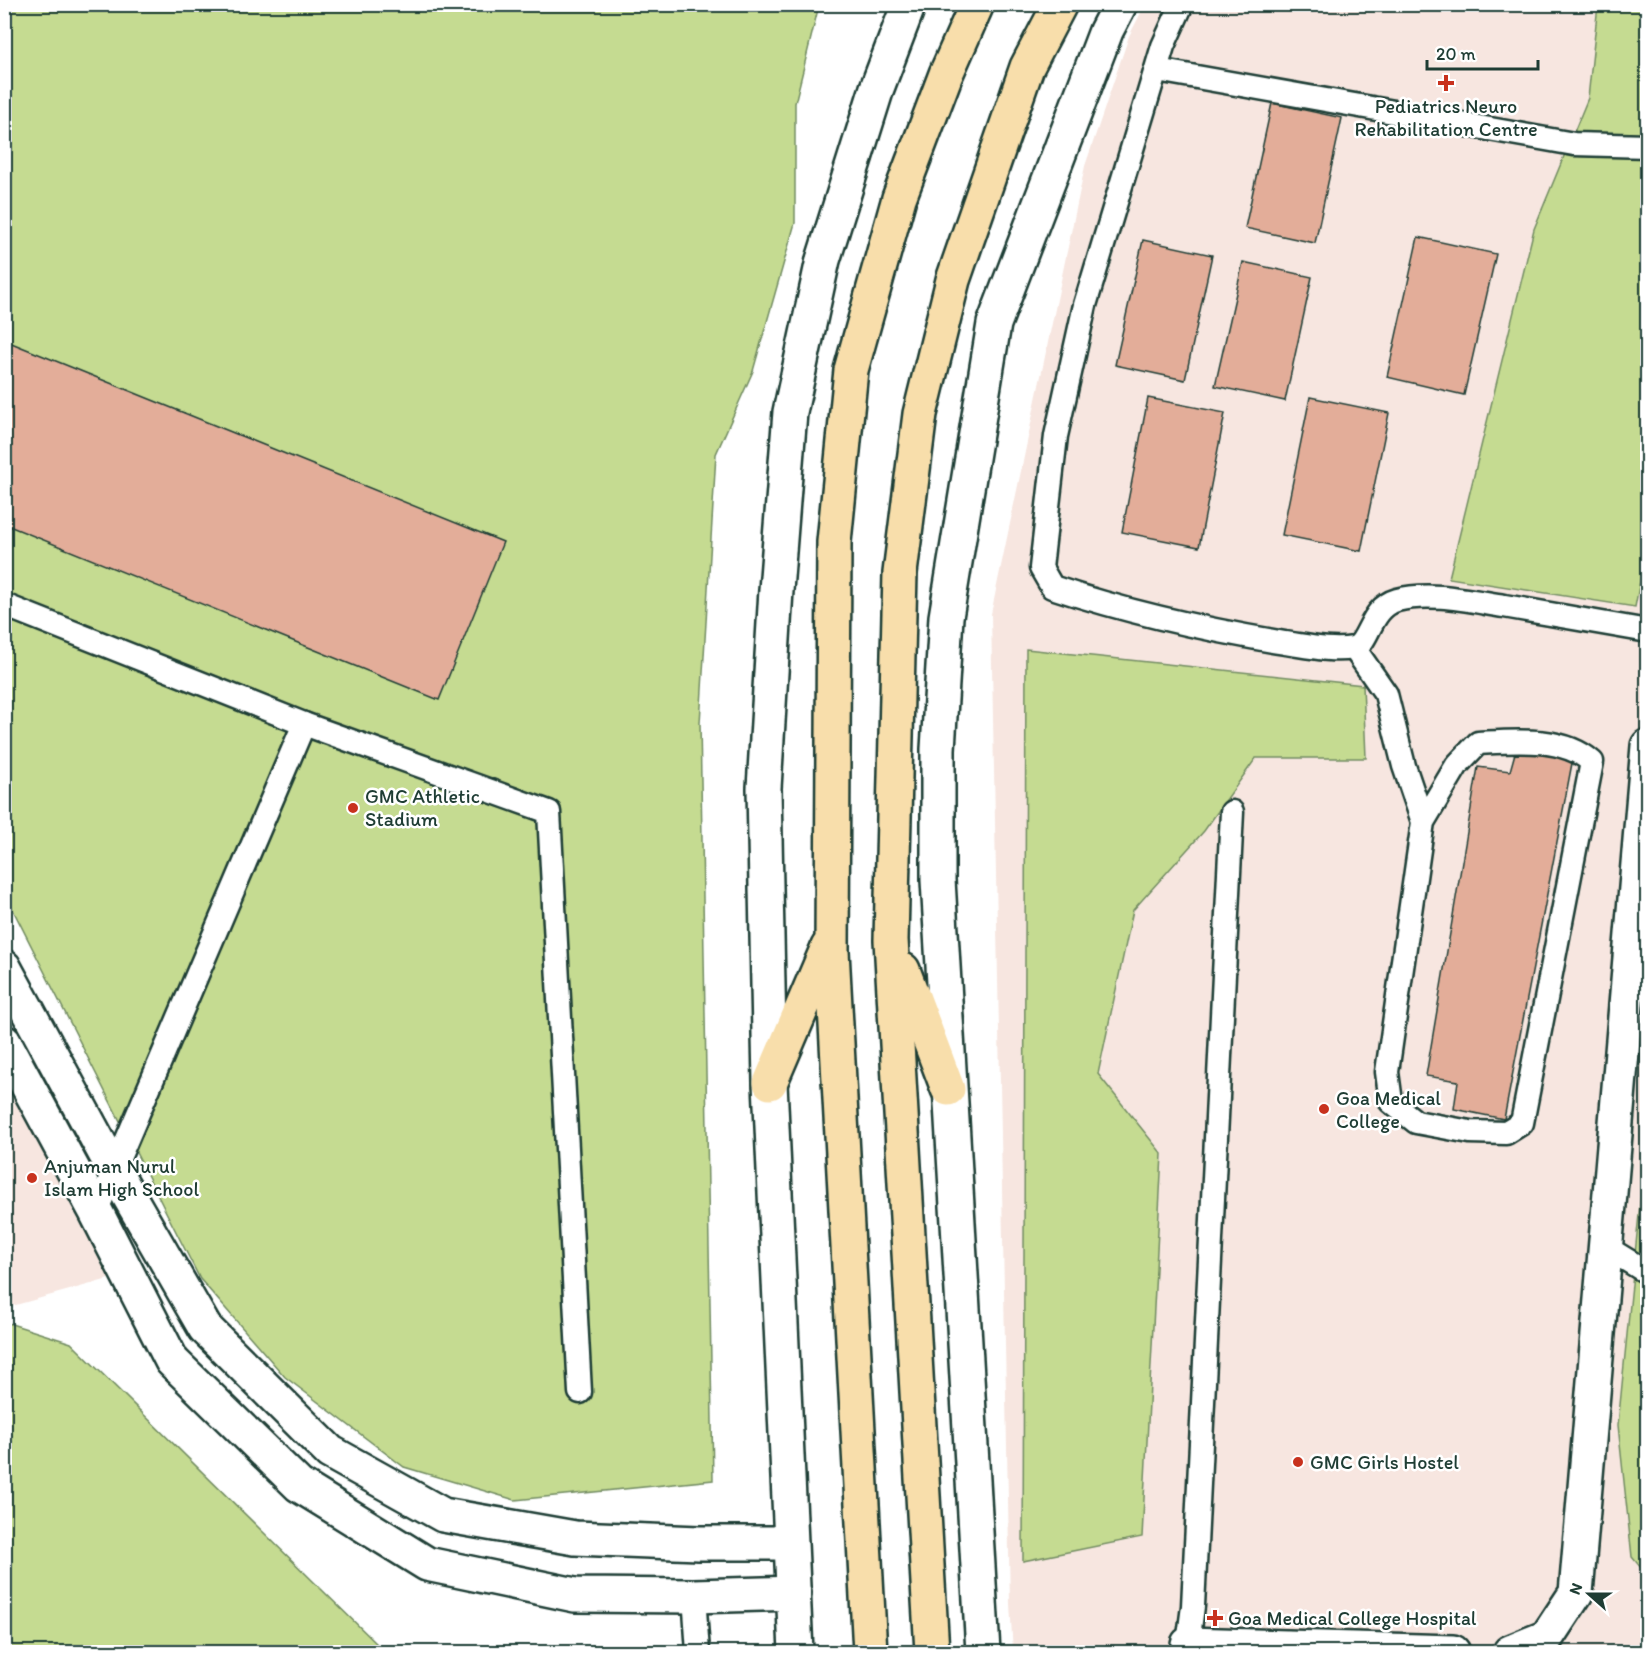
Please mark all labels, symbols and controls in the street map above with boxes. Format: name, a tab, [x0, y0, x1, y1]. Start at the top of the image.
scale bar	[1427, 33, 1538, 71]
text: 20 m	[1436, 43, 1476, 65]
marker: Pediatrics Neuro Rehabilitation Centre	[1437, 74, 1455, 92]
place label: Pediatrics Neuro Rehabilitation Centre	[1354, 94, 1538, 141]
place label: GMC Athletic Stadium	[365, 784, 480, 831]
marker: GMC Athletic Stadium	[346, 801, 360, 815]
place label: Goa Medical College	[1336, 1086, 1441, 1133]
marker: Goa Medical College	[1317, 1102, 1331, 1116]
place label: Anjuman Nurul Islam High School	[44, 1154, 199, 1201]
marker: Anjuman Nurul Islam High School	[25, 1171, 39, 1185]
place label: GMC Girls Hostel	[1310, 1450, 1459, 1474]
marker: GMC Girls Hostel	[1291, 1455, 1305, 1469]
north arrow	[1559, 1564, 1619, 1624]
text: N	[1565, 1580, 1586, 1597]
place label: Goa Medical College Hospital	[1228, 1606, 1477, 1630]
marker: Goa Medical College Hospital	[1206, 1609, 1224, 1627]

